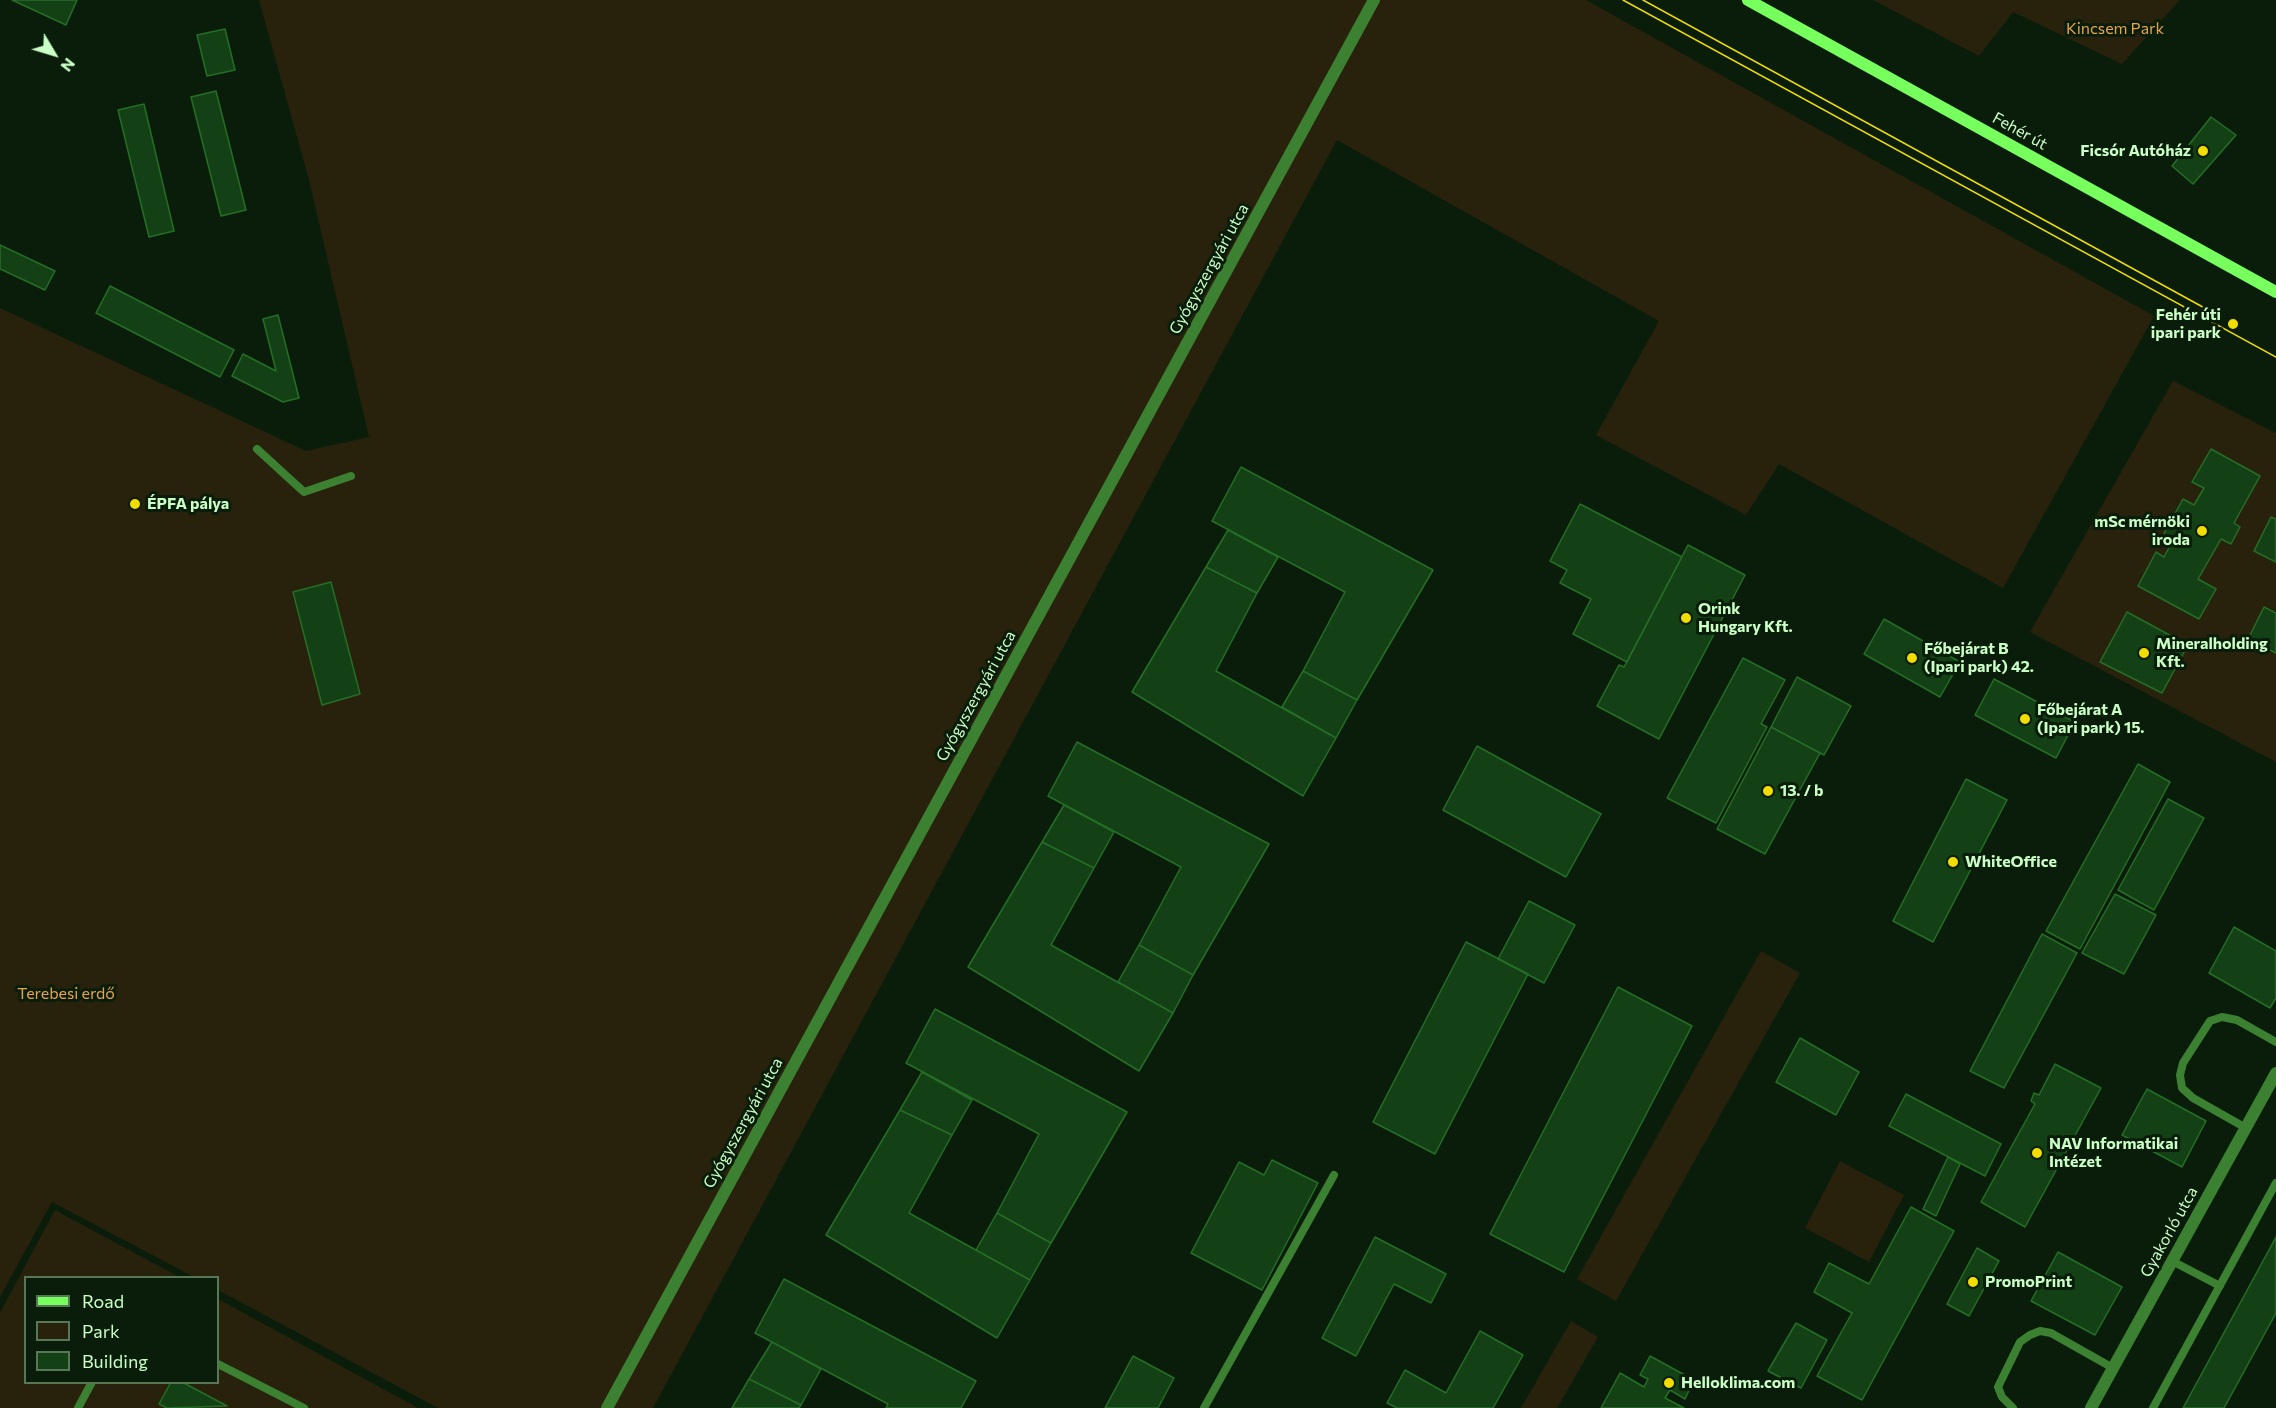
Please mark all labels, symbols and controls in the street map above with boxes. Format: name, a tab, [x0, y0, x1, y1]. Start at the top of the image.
park label: Kincsem Park	[2066, 19, 2164, 39]
north arrow	[24, 24, 84, 84]
text: N	[57, 55, 80, 76]
street label: Fehér út	[1989, 108, 2051, 154]
place label: Ficsór Autóház	[2080, 141, 2191, 161]
marker: Ficsór Autóház	[2196, 144, 2210, 158]
street label: Gyógyszergyári utca	[1165, 200, 1253, 338]
place label: Fehér úti ipari park	[2151, 305, 2221, 343]
marker: Fehér úti ipari park	[2226, 317, 2240, 331]
place label: ÉPFA pálya	[147, 494, 229, 514]
marker: ÉPFA pálya	[128, 497, 142, 511]
place label: mSc mérnöki iroda	[2094, 512, 2190, 550]
marker: mSc mérnöki iroda	[2195, 524, 2209, 538]
place label: Orink Hungary Kft.	[1698, 599, 1793, 637]
marker: Orink Hungary Kft.	[1679, 611, 1693, 625]
street label: Gyógyszergyári utca	[932, 627, 1020, 765]
place label: Mineralholding Kft.	[2156, 634, 2268, 672]
place label: Főbejárat B (Ipari park) 42.	[1924, 639, 2034, 677]
marker: Mineralholding Kft.	[2137, 646, 2151, 660]
marker: Főbejárat B (Ipari park) 42.	[1905, 651, 1919, 665]
place label: Főbejárat A (Ipari park) 15.	[2037, 700, 2145, 738]
marker: Főbejárat A (Ipari park) 15.	[2018, 712, 2032, 726]
place label: 13. / b	[1780, 781, 1823, 801]
marker: 13. / b	[1761, 784, 1775, 798]
place label: WhiteOffice	[1965, 852, 2057, 872]
marker: WhiteOffice	[1946, 855, 1960, 869]
park label: Terebesi erdő	[17, 984, 115, 1004]
street label: Gyógyszergyári utca	[699, 1054, 787, 1192]
place label: NAV Informatikai Intézet	[2049, 1134, 2178, 1172]
marker: NAV Informatikai Intézet	[2030, 1146, 2044, 1160]
street label: Gyakorló utca	[2136, 1183, 2202, 1281]
place label: PromoPrint	[1985, 1272, 2072, 1292]
marker: PromoPrint	[1966, 1275, 1980, 1289]
legend	[24, 1276, 219, 1384]
text: Road	[82, 1290, 124, 1312]
text: Park	[82, 1320, 120, 1342]
text: Building	[82, 1350, 148, 1372]
place label: Helloklima.com	[1681, 1373, 1795, 1393]
marker: Helloklima.com	[1662, 1376, 1676, 1390]

